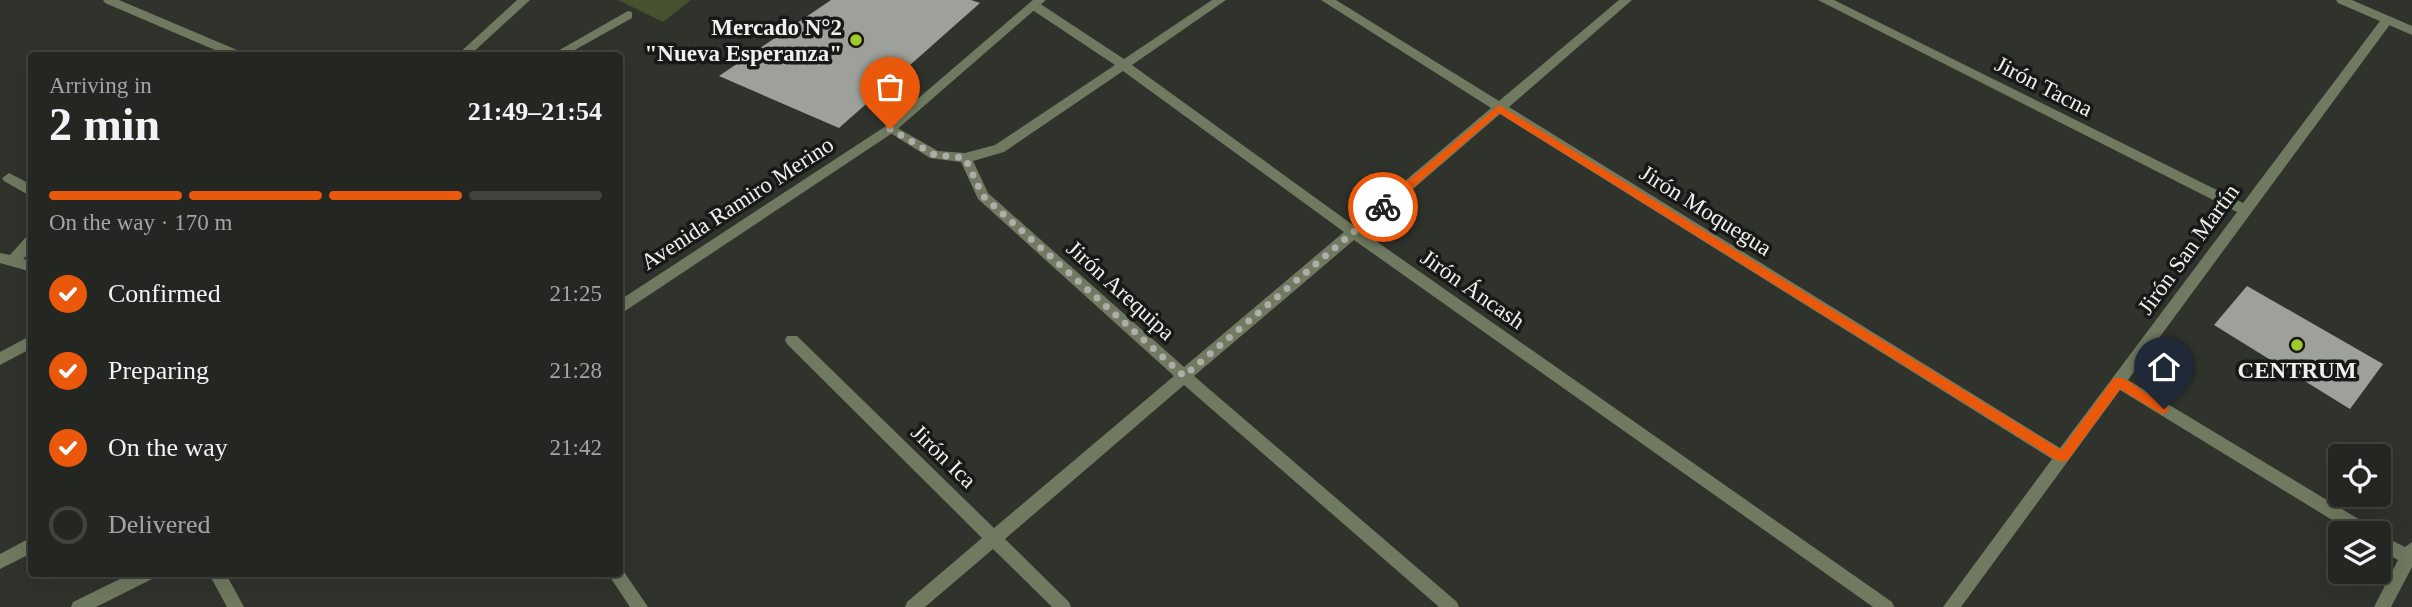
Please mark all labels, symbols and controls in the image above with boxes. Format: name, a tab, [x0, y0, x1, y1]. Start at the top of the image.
place label: Mercado N°2 "Nueva Esperanza"	[645, 15, 842, 66]
marker: Mercado N°2 "Nueva Esperanza"	[848, 32, 864, 48]
street label: Jirón Tacna	[1991, 51, 2097, 122]
pin	[860, 57, 920, 129]
icon: bag	[871, 68, 909, 106]
text: Arriving in	[49, 73, 152, 98]
text: 21:49–21:54	[468, 97, 602, 126]
text: 2 min	[49, 99, 160, 150]
street label: Avenida Ramiro Merino	[636, 132, 838, 275]
street label: Jirón Moquegua	[1635, 160, 1776, 261]
courier	[1348, 172, 1418, 242]
street label: Jirón San Martín	[2133, 179, 2244, 319]
icon: bike	[1364, 188, 1402, 226]
text: On the way · 170 m	[49, 210, 232, 235]
street label: Jirón Arequipa	[1062, 236, 1180, 345]
street label: Jirón Áncash	[1416, 245, 1530, 335]
icon: check	[49, 275, 87, 313]
text: Confirmed	[108, 279, 221, 308]
text: 21:25	[550, 281, 602, 306]
pin	[2134, 337, 2194, 409]
marker: CENTRUM	[2289, 337, 2305, 353]
icon: home	[2145, 348, 2183, 386]
icon: check	[49, 352, 87, 390]
text: Preparing	[108, 356, 209, 385]
text: 21:28	[550, 358, 602, 383]
place label: CENTRUM	[2238, 358, 2357, 383]
street label: Jirón Ica	[906, 420, 981, 493]
icon: check	[49, 429, 87, 467]
text: On the way	[108, 433, 228, 462]
text: 21:42	[550, 435, 602, 460]
map controls	[2328, 444, 2391, 584]
button: locate	[2328, 444, 2391, 507]
text: Delivered	[108, 510, 211, 539]
button: layers	[2328, 521, 2391, 584]

